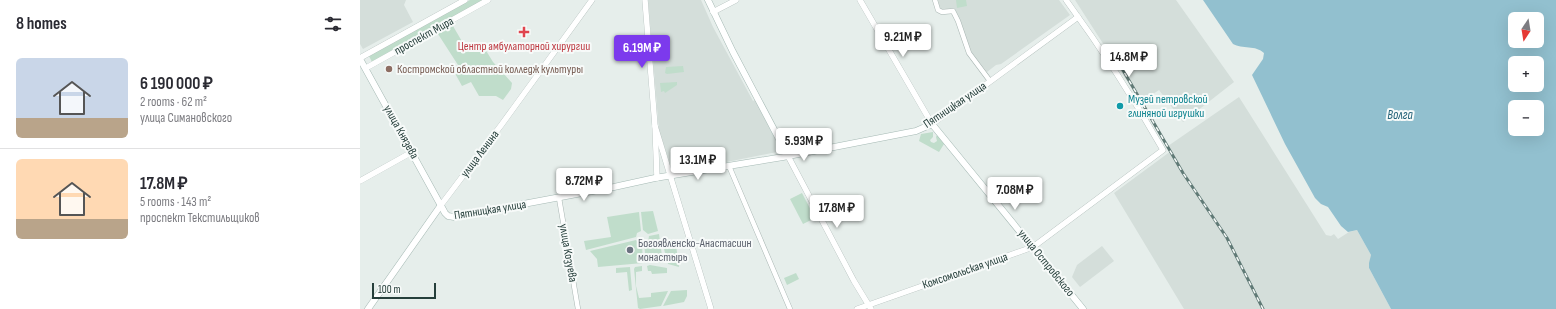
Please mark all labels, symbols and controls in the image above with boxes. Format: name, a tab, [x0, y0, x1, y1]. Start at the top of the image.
north arrow	[1508, 12, 1544, 48]
map controls	[1508, 12, 1544, 136]
icon: filters	[322, 13, 344, 35]
street label: проспект Мира	[392, 13, 457, 58]
text: 8 homes	[16, 14, 67, 34]
pin: 9.21M ₽	[866, 24, 940, 58]
marker: Центр амбулаторной хирургии	[518, 26, 530, 38]
text: 9.21M ₽	[884, 29, 922, 45]
pin: 6.19M ₽	[605, 35, 679, 69]
place label: Центр амбулаторной хирургии	[458, 39, 590, 54]
text: 6.19M ₽	[623, 40, 661, 56]
pin: 14.8M ₽	[1092, 44, 1166, 78]
text: 14.8M ₽	[1110, 49, 1148, 65]
button: +	[1508, 56, 1544, 92]
place label: Костромской областной колледж культуры	[397, 62, 583, 77]
marker: Костромской областной колледж культуры	[384, 64, 394, 74]
icon: home	[48, 74, 96, 122]
text: 6 190 000 ₽	[140, 74, 213, 94]
street label: Пятницкая улица	[921, 78, 990, 132]
place label: Музей петровской глиняной игрушки	[1128, 92, 1208, 121]
text: 2 rooms · 62 m²	[140, 94, 207, 110]
button: −	[1508, 100, 1544, 136]
marker: Музей петровской глиняной игрушки	[1115, 101, 1125, 111]
street label: улица Князева	[380, 102, 422, 162]
water label: Волга	[1387, 107, 1413, 123]
text: улица Симановского	[140, 110, 232, 126]
street label: улица Ленина	[457, 127, 503, 180]
pin: 5.93M ₽	[767, 128, 841, 162]
text: 5.93M ₽	[785, 133, 823, 149]
pin: 13.1M ₽	[661, 147, 735, 181]
text: 13.1M ₽	[680, 152, 716, 168]
pin: 8.72M ₽	[547, 168, 621, 202]
text: 8.72M ₽	[565, 173, 603, 189]
text: 17.8M ₽	[140, 174, 188, 194]
icon: home	[48, 175, 96, 223]
pin: 7.08M ₽	[978, 177, 1052, 211]
text: 7.08M ₽	[996, 182, 1034, 198]
text: 5 rooms · 143 m²	[140, 194, 211, 210]
pin: 17.8M ₽	[800, 195, 874, 229]
street label: Пятницкая улица	[453, 197, 527, 223]
text: 17.8M ₽	[819, 200, 855, 216]
text: проспект Текстильщиков	[140, 210, 260, 226]
street label: улица Козуева	[556, 223, 581, 284]
street label: улица Островского	[1014, 226, 1078, 300]
place label: Богоявленско-Анастасиин монастырь	[638, 236, 752, 265]
marker: Богоявленско-Анастасиин монастырь	[625, 245, 635, 255]
street label: Комсомольская улица	[920, 249, 1010, 293]
scale bar	[372, 281, 436, 300]
text: 100 m	[378, 283, 400, 296]

